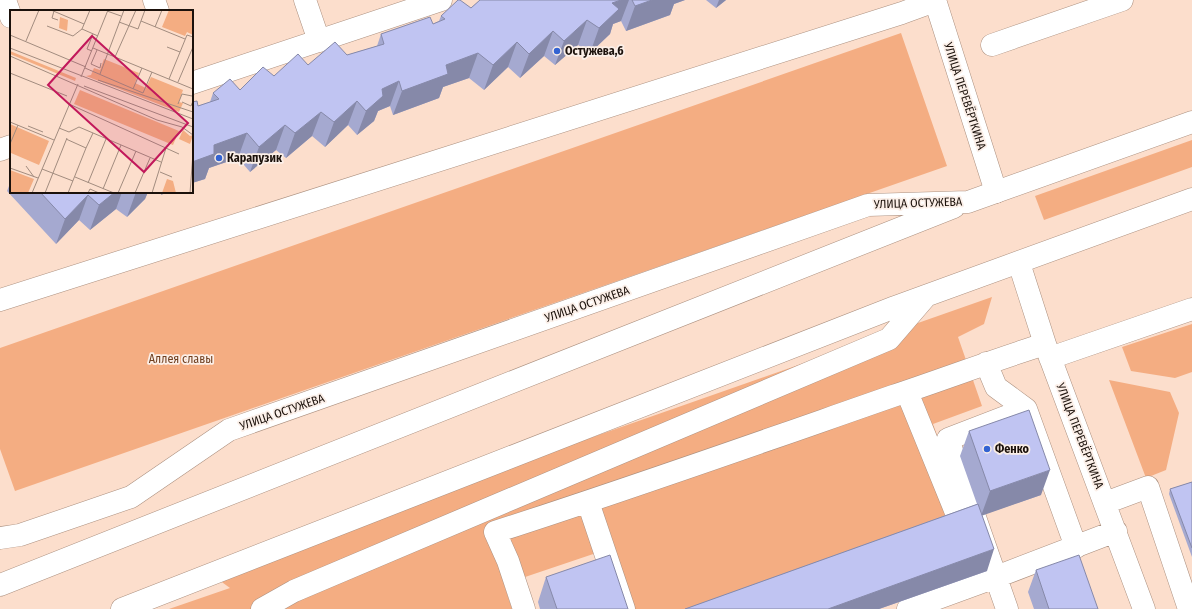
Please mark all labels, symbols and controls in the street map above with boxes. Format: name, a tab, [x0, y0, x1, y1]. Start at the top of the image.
inset map	[10, 10, 193, 193]
street label: УЛИЦА ПЕРЕВЁРТКИНА	[941, 39, 990, 152]
place label: Остужева,6	[565, 44, 624, 58]
marker: Остужева,6	[552, 46, 562, 56]
place label: Карапузик	[227, 151, 283, 165]
marker: Карапузик	[214, 153, 224, 163]
street label: УЛИЦА ОСТУЖЕВА	[873, 194, 963, 212]
street label: УЛИЦА ОСТУЖЕВА	[542, 283, 632, 325]
park label: Аллея славы	[149, 352, 213, 366]
street label: УЛИЦА ПЕРЕВЁРТКИНА	[1053, 380, 1108, 491]
street label: УЛИЦА ОСТУЖЕВА	[237, 391, 327, 433]
place label: Фенко	[995, 442, 1030, 456]
marker: Фенко	[982, 444, 992, 454]

